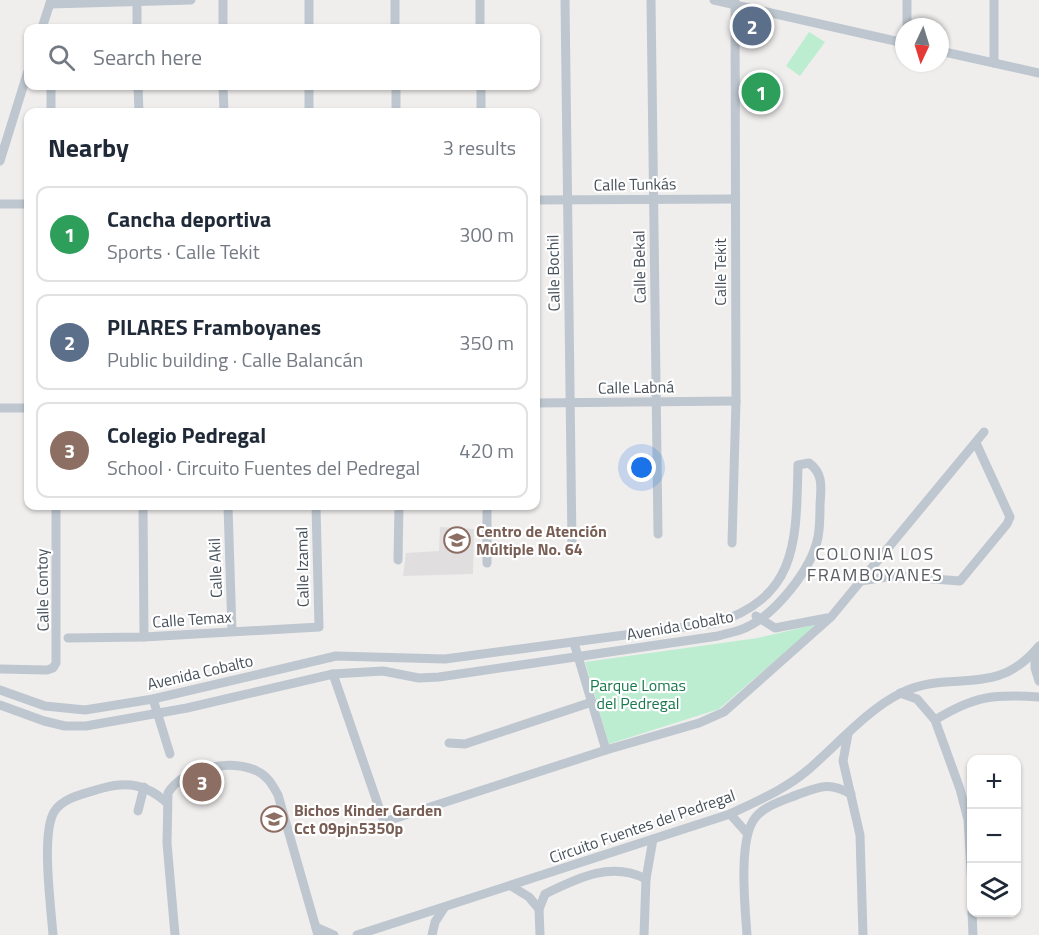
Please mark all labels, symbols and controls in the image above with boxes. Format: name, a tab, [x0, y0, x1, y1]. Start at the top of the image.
pin: 2	[732, 3, 771, 48]
north arrow	[895, 18, 949, 72]
search box	[24, 24, 540, 90]
text: Search here	[93, 40, 202, 74]
icon: search	[45, 41, 78, 74]
pin: 1	[742, 70, 780, 115]
text: Nearby	[48, 128, 129, 167]
text: 3 results	[443, 132, 516, 163]
street label: Calle Tunkás	[593, 171, 677, 197]
text: Cancha deportiva	[107, 202, 271, 236]
text: 1	[64, 219, 75, 250]
text: 300 m	[459, 219, 514, 250]
street label: Calle Bekal	[626, 230, 652, 304]
street label: Calle Bochil	[540, 234, 566, 312]
text: Sports · Calle Tekit	[107, 236, 260, 267]
street label: Calle Tekit	[708, 238, 732, 306]
text: PILARES Framboyanes	[107, 310, 321, 344]
text: 2	[64, 327, 75, 358]
text: 350 m	[459, 327, 514, 358]
text: Public building · Calle Balancán	[107, 344, 363, 375]
street label: Calle Labná	[598, 374, 674, 400]
text: Colegio Pedregal	[107, 418, 266, 452]
text: 3	[64, 435, 75, 466]
text: 420 m	[459, 435, 514, 466]
text: School · Circuito Fuentes del Pedregal	[107, 452, 420, 483]
your location	[627, 453, 656, 482]
place label: Centro de Atención Múltiple No. 64	[476, 519, 607, 561]
school or university icon: Centro de Atención Múltiple No. 64	[442, 525, 472, 555]
street label: Calle Izamal	[289, 527, 315, 607]
street label: Calle Akil	[202, 538, 228, 598]
district label: COLONIA LOS FRAMBOYANES	[807, 540, 943, 588]
street label: Calle Contoy	[29, 548, 55, 632]
street label: Calle Temax	[152, 604, 232, 634]
street label: Avenida Cobalto	[625, 604, 735, 646]
street label: Avenida Cobalto	[145, 648, 255, 696]
park label: Parque Lomas del Pedregal	[590, 673, 686, 715]
map controls	[967, 755, 1021, 917]
button: +	[967, 755, 1021, 809]
pin: 3	[182, 760, 222, 804]
street label: Circuito Fuentes del Pedregal	[546, 783, 738, 869]
place label: Bichos Kinder Garden Cct 09pjn5350p	[294, 798, 442, 840]
school or university icon: Bichos Kinder Garden Cct 09pjn5350p	[259, 804, 289, 834]
button: −	[967, 809, 1021, 863]
button: layers	[967, 863, 1021, 917]

